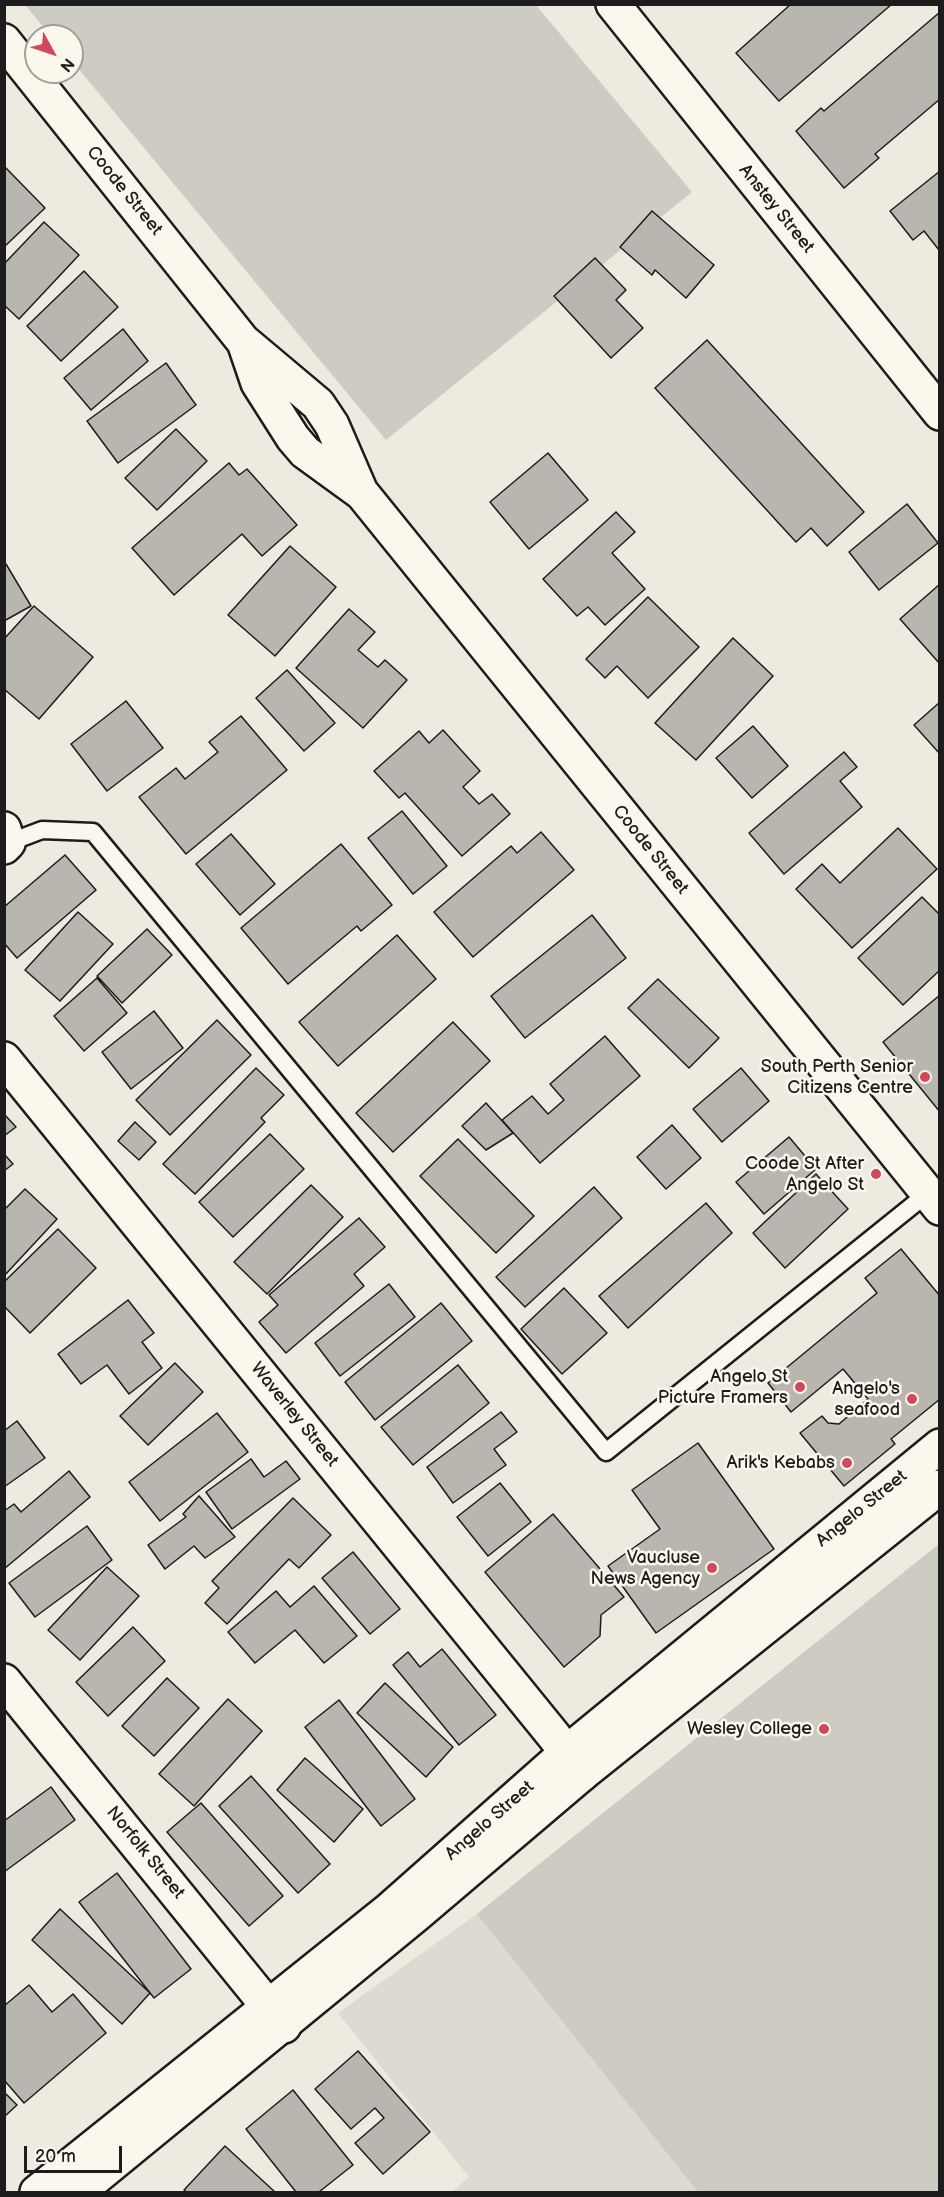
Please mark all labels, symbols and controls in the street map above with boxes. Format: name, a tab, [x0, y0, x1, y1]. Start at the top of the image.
north arrow	[24, 24, 84, 84]
text: N	[55, 54, 78, 75]
street label: Coode Street	[81, 142, 167, 240]
street label: Anstey Street	[734, 160, 818, 258]
street label: Coode Street	[607, 801, 693, 899]
place label: South Perth Senior Citizens Centre	[761, 1056, 913, 1098]
marker: South Perth Senior Citizens Centre	[918, 1070, 932, 1084]
place label: Coode St After Angelo St	[745, 1153, 864, 1196]
marker: Coode St After Angelo St	[869, 1167, 883, 1181]
street label: Waverley Street	[245, 1358, 343, 1472]
place label: Angelo St Picture Framers	[658, 1366, 788, 1408]
place label: Angelo's seafood	[832, 1378, 900, 1420]
marker: Angelo St Picture Framers	[793, 1380, 807, 1394]
marker: Angelo's seafood	[905, 1392, 919, 1406]
place label: Arik's Kebabs	[726, 1452, 835, 1474]
marker: Arik's Kebabs	[840, 1456, 854, 1470]
street label: Angelo Street	[812, 1466, 912, 1552]
place label: Vaucluse News Agency	[590, 1547, 700, 1590]
marker: Vaucluse News Agency	[705, 1561, 719, 1575]
place label: Wesley College	[687, 1718, 812, 1740]
marker: Wesley College	[817, 1722, 831, 1736]
street label: Angelo Street	[441, 1777, 539, 1865]
street label: Norfolk Street	[101, 1802, 189, 1904]
scale bar	[27, 2134, 124, 2172]
text: 20 m	[35, 2146, 76, 2167]

